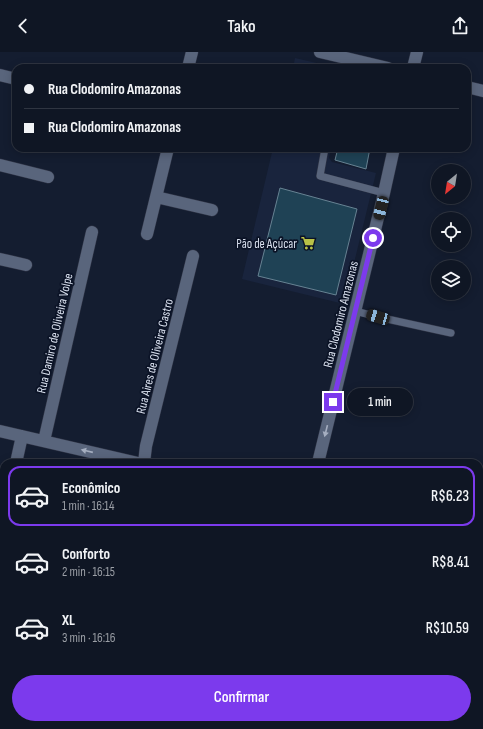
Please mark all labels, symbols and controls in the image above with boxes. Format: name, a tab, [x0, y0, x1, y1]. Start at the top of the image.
icon: back	[12, 15, 34, 37]
icon: share	[449, 15, 471, 37]
text: Tako	[227, 16, 256, 37]
text: Rua Clodomiro Amazonas	[48, 80, 181, 99]
text: Rua Clodomiro Amazonas	[48, 118, 181, 137]
north arrow	[431, 164, 471, 204]
map controls	[431, 164, 471, 300]
car	[372, 195, 390, 221]
button: locate	[431, 212, 471, 252]
route start	[364, 229, 382, 247]
supermarket icon: Pão de Açúcar	[300, 235, 316, 251]
place label: Pão de Açúcar	[236, 236, 297, 252]
street label: Rua Clodomiro Amazonas	[320, 259, 362, 369]
button: layers	[431, 260, 471, 300]
street label: Rua Damiro de Oliveira Volpe	[33, 272, 77, 395]
street label: Rua Aires de Oliveira Castro	[133, 297, 177, 415]
car	[365, 308, 391, 326]
callout: 1 min	[347, 388, 413, 416]
route end	[324, 393, 342, 411]
text: 1 min	[368, 394, 392, 410]
one-way arrow	[323, 425, 329, 437]
one-way arrow	[81, 448, 93, 454]
icon: car	[14, 478, 50, 514]
text: Econômico	[62, 479, 120, 498]
text: R$6.23	[431, 487, 469, 506]
text: 1 min · 16:14	[62, 498, 114, 514]
icon: car	[14, 544, 50, 580]
text: Conforto	[62, 545, 110, 564]
text: R$8.41	[432, 553, 469, 572]
text: 2 min · 16:15	[62, 564, 115, 580]
icon: car	[14, 610, 50, 646]
text: XL	[62, 611, 75, 630]
text: R$10.59	[426, 619, 469, 638]
text: 3 min · 16:16	[62, 630, 116, 646]
button: Confirmar	[12, 675, 471, 721]

